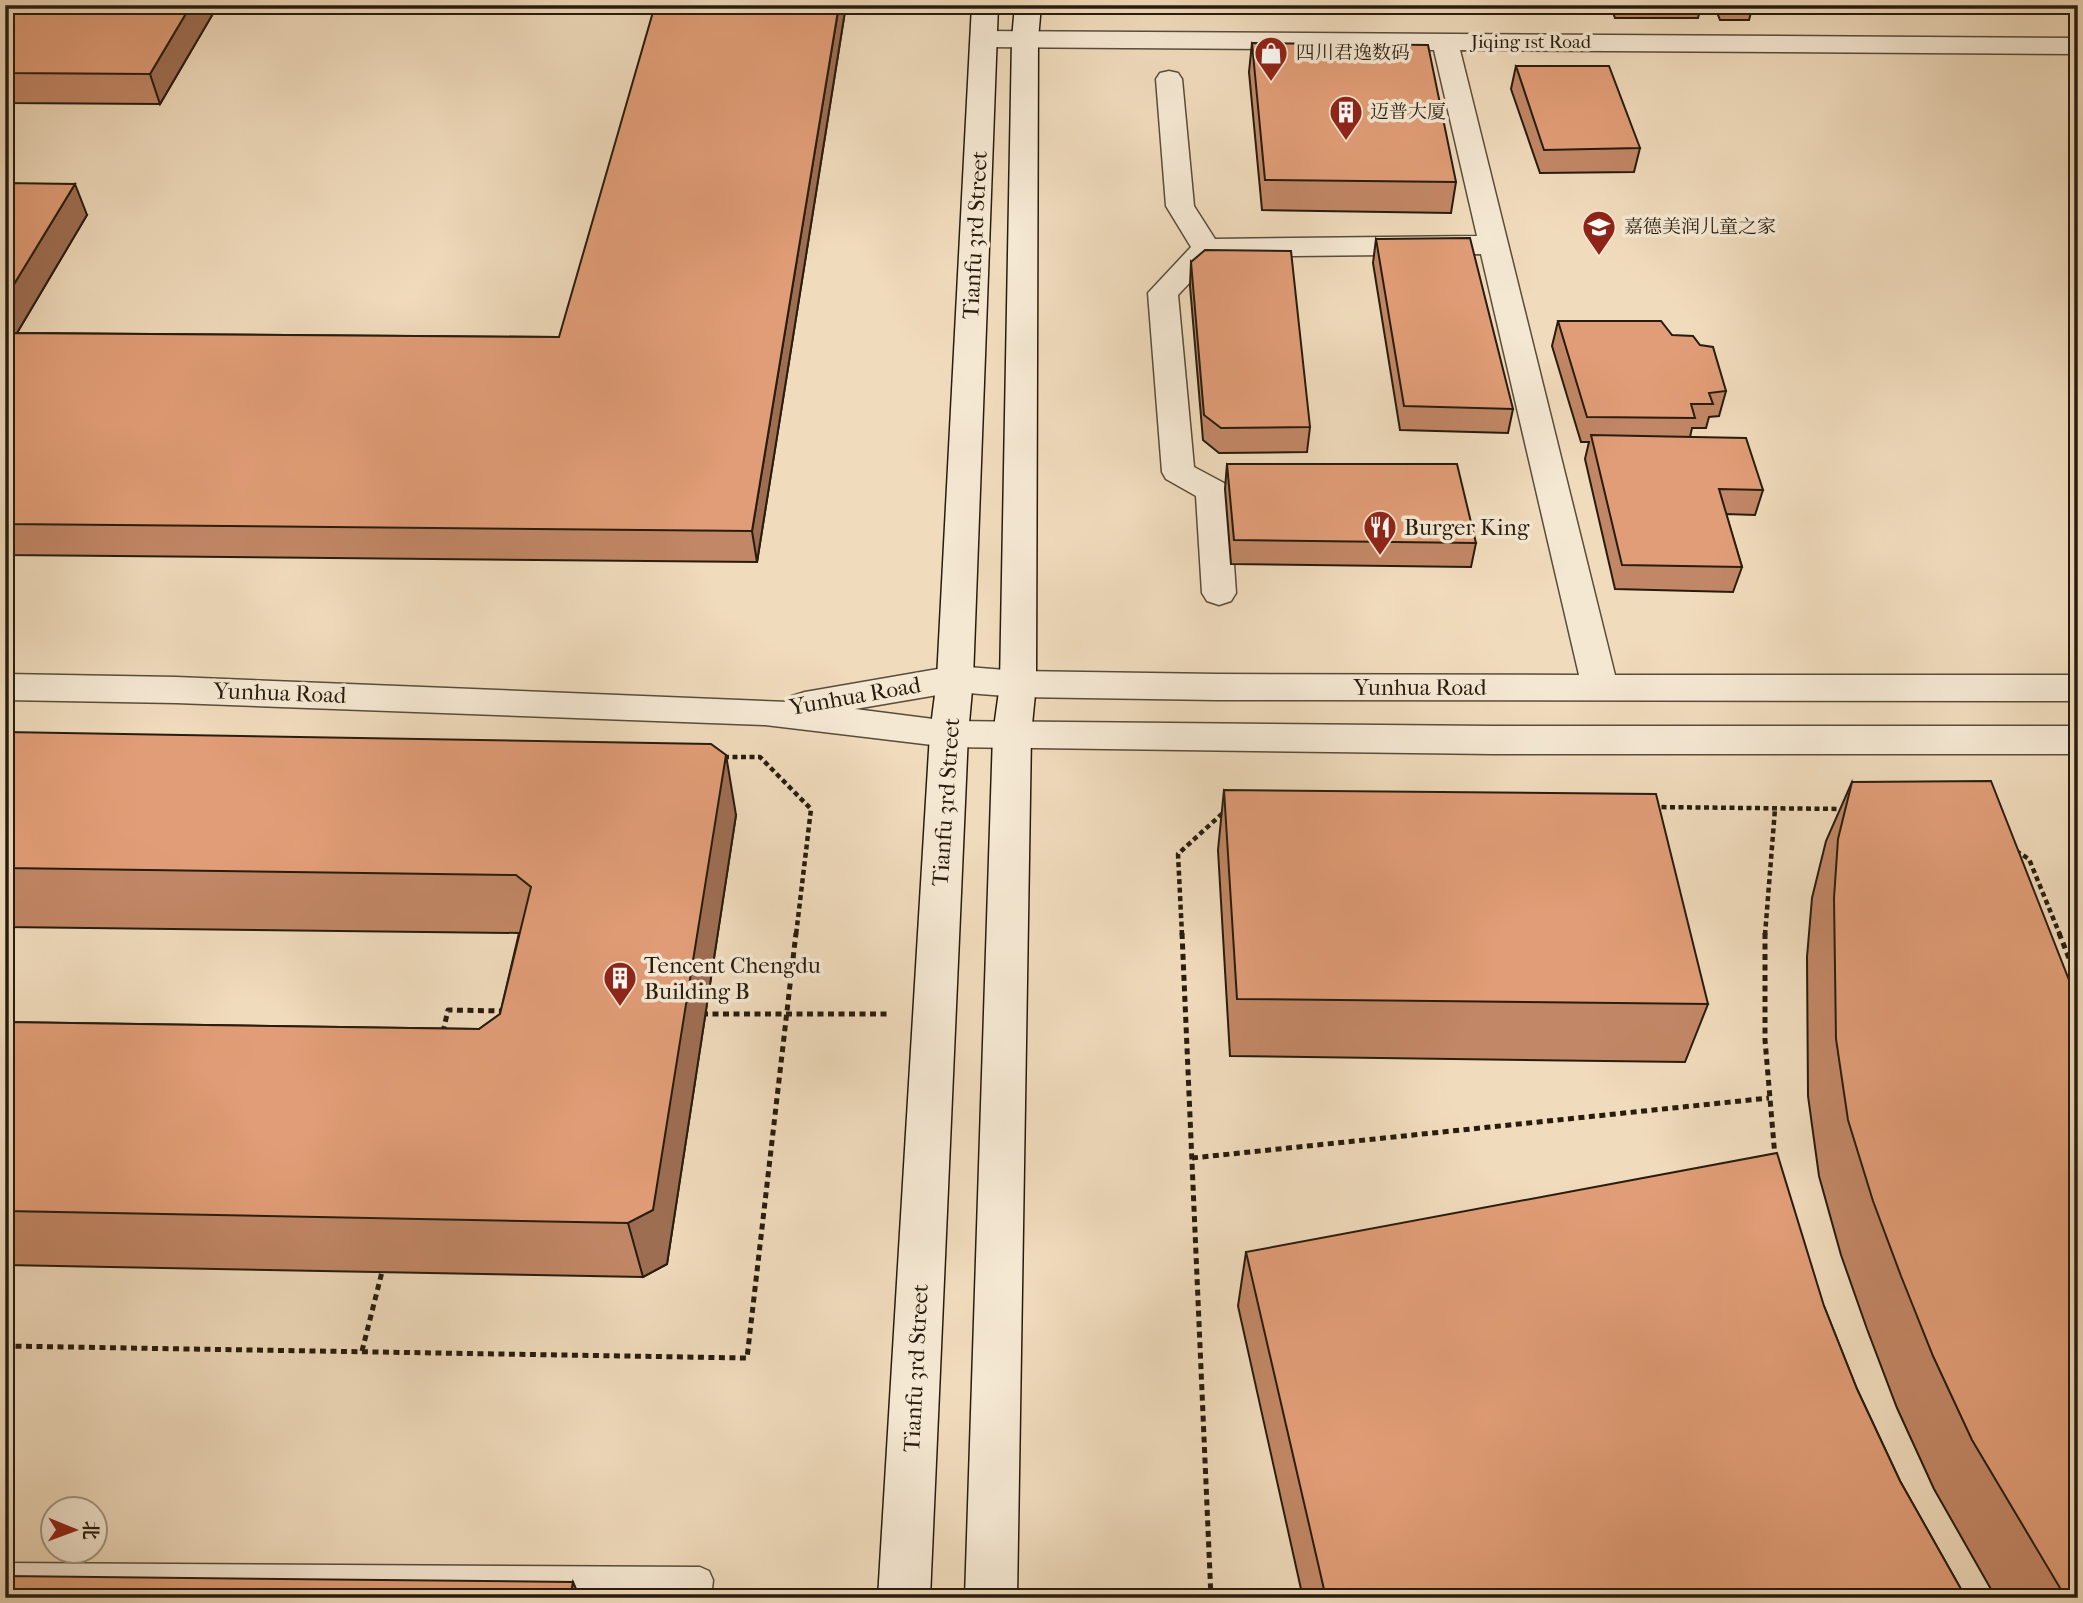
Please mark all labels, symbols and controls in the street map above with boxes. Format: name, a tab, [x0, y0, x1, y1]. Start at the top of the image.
street label: Jiqing 1st Road	[1469, 31, 1592, 53]
shop icon: 四川君逸数码	[1252, 34, 1290, 83]
place label: 四川君逸数码	[1296, 42, 1410, 64]
building icon: 迈普大厦	[1327, 93, 1365, 142]
place label: 迈普大厦	[1370, 101, 1446, 123]
street label: Tianfu 3rd Street	[957, 150, 993, 320]
school or university icon: 嘉德美润儿童之家	[1580, 208, 1618, 257]
place label: 嘉德美润儿童之家	[1624, 216, 1776, 238]
restaurant icon: Burger King	[1361, 508, 1399, 557]
place label: Burger King	[1404, 514, 1530, 541]
street label: Yunhua Road	[786, 671, 923, 721]
street label: Yunhua Road	[1353, 674, 1487, 701]
street label: Yunhua Road	[212, 677, 347, 709]
street label: Tianfu 3rd Street	[927, 717, 965, 887]
place label: Tencent Chengdu Building B	[644, 952, 821, 1005]
building icon: Tencent Chengdu Building B	[601, 959, 639, 1008]
street label: Tianfu 3rd Street	[898, 1283, 934, 1453]
north arrow	[38, 1494, 108, 1564]
text: 北	[79, 1521, 101, 1540]

